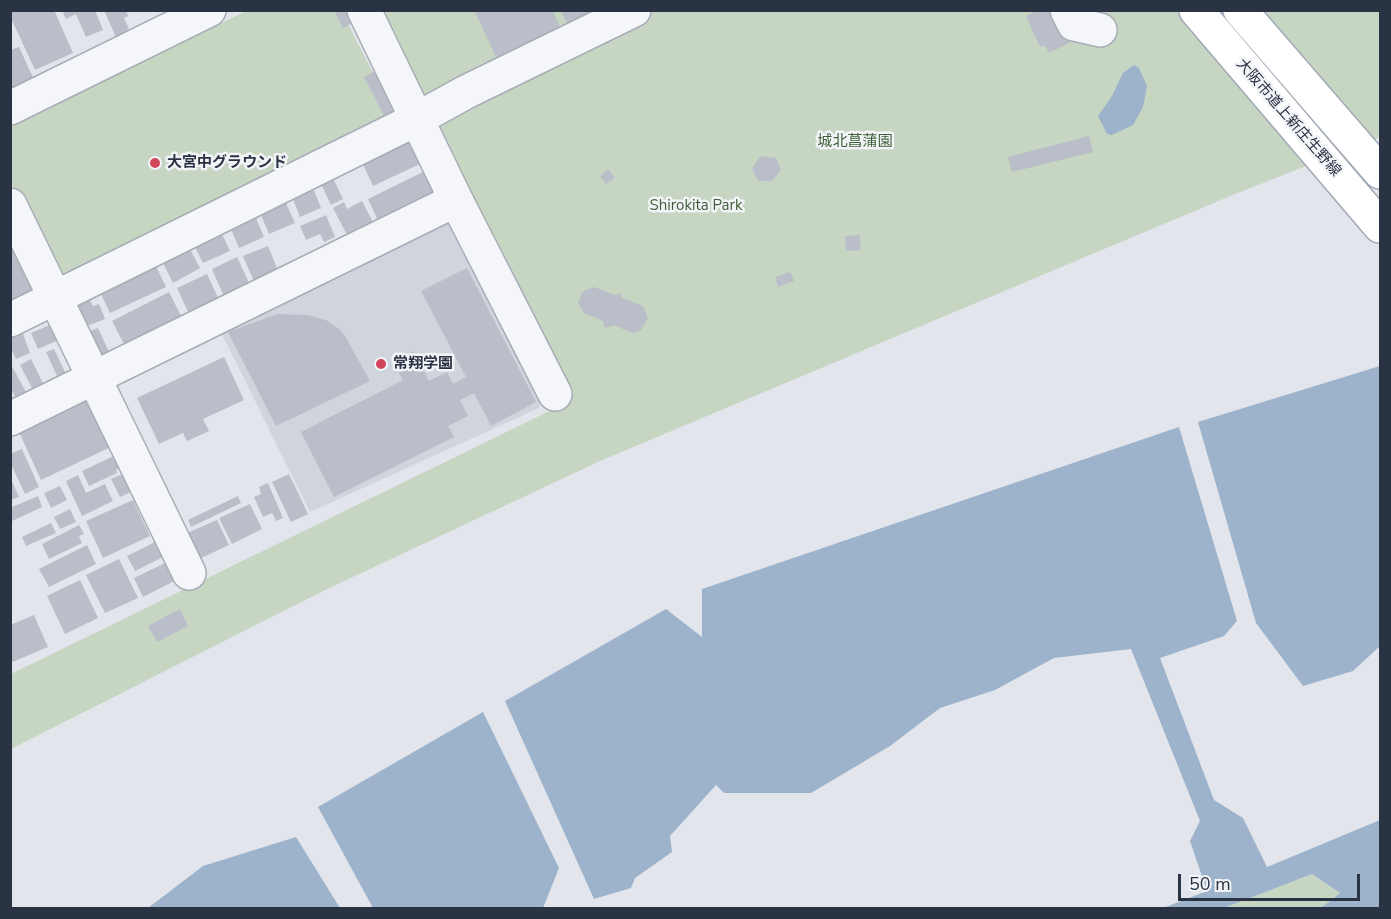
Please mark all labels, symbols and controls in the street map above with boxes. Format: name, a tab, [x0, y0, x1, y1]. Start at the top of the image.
street label: 大阪市道上新庄生野線	[1232, 55, 1344, 181]
park label: 城北菖蒲園	[818, 133, 892, 151]
place label: 大宮中グラウンド	[167, 154, 287, 172]
marker: 大宮中グラウンド	[148, 156, 162, 170]
park label: Shirokita Park	[650, 197, 742, 215]
place label: 常翔学園	[393, 355, 453, 373]
marker: 常翔学園	[374, 357, 388, 371]
scale bar	[1181, 862, 1362, 900]
text: 50 m	[1189, 872, 1231, 896]

